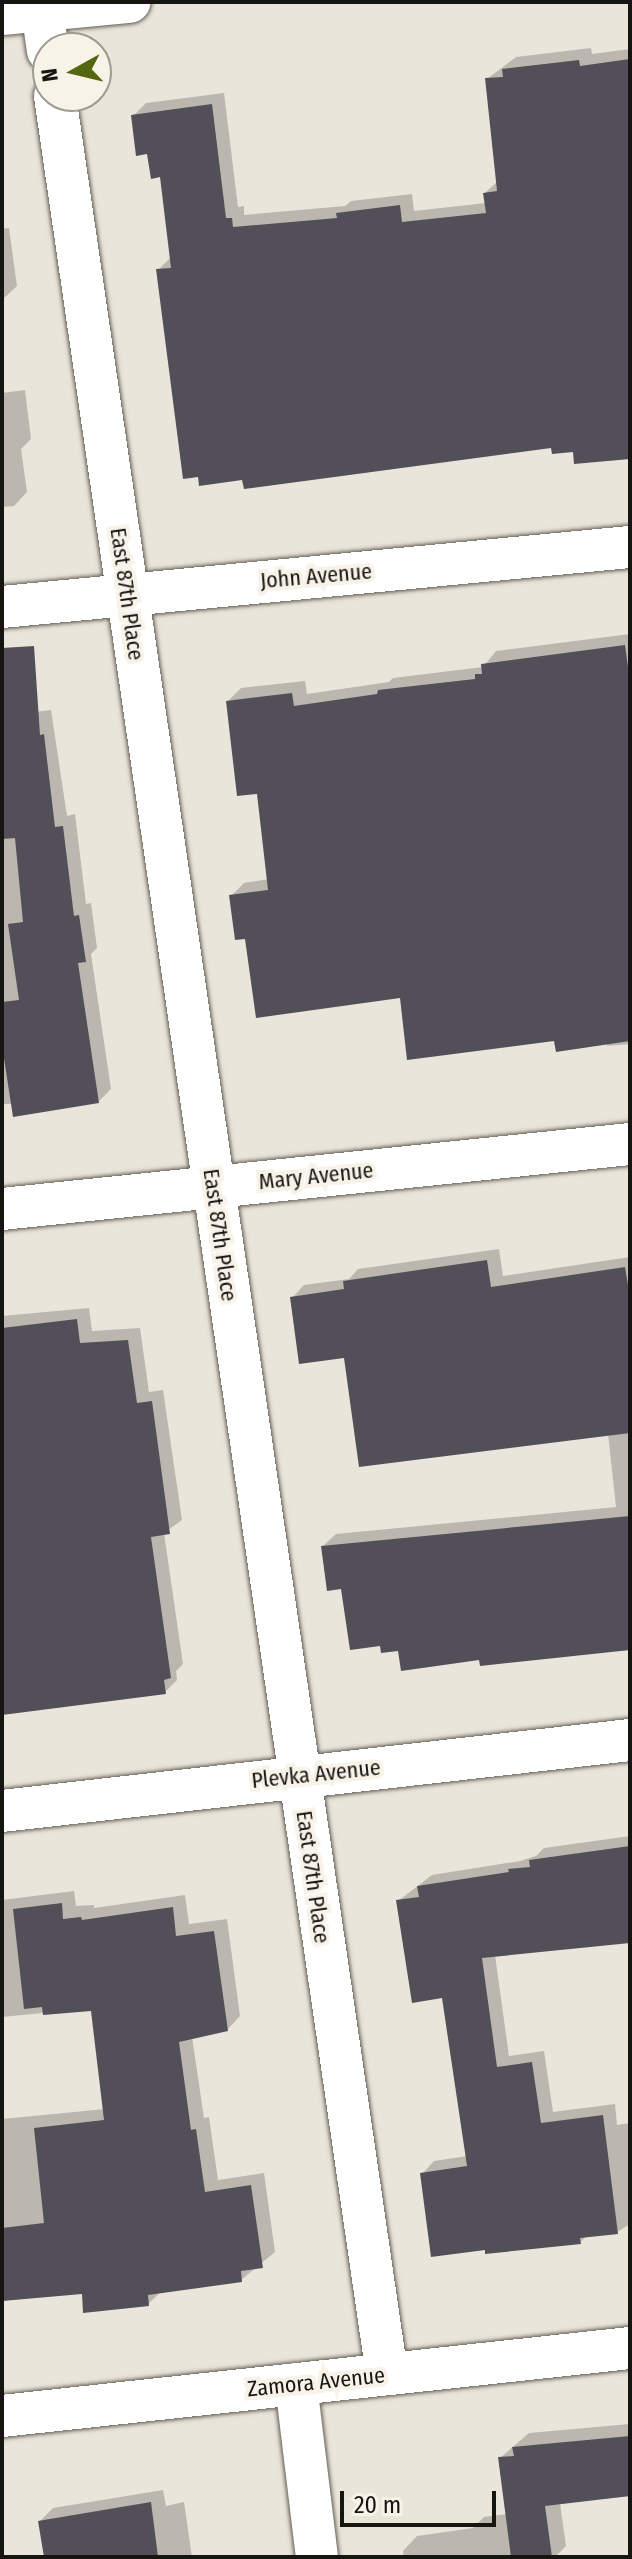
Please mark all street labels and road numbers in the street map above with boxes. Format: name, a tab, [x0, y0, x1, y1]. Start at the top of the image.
street label: East 87th Place	[105, 526, 149, 662]
street label: John Avenue	[259, 558, 373, 594]
street label: Mary Avenue	[257, 1157, 375, 1195]
street label: East 87th Place	[198, 1167, 242, 1303]
street label: Plevka Avenue	[250, 1754, 382, 1794]
street label: East 87th Place	[291, 1809, 335, 1945]
street label: Zamora Avenue	[246, 2362, 386, 2402]

